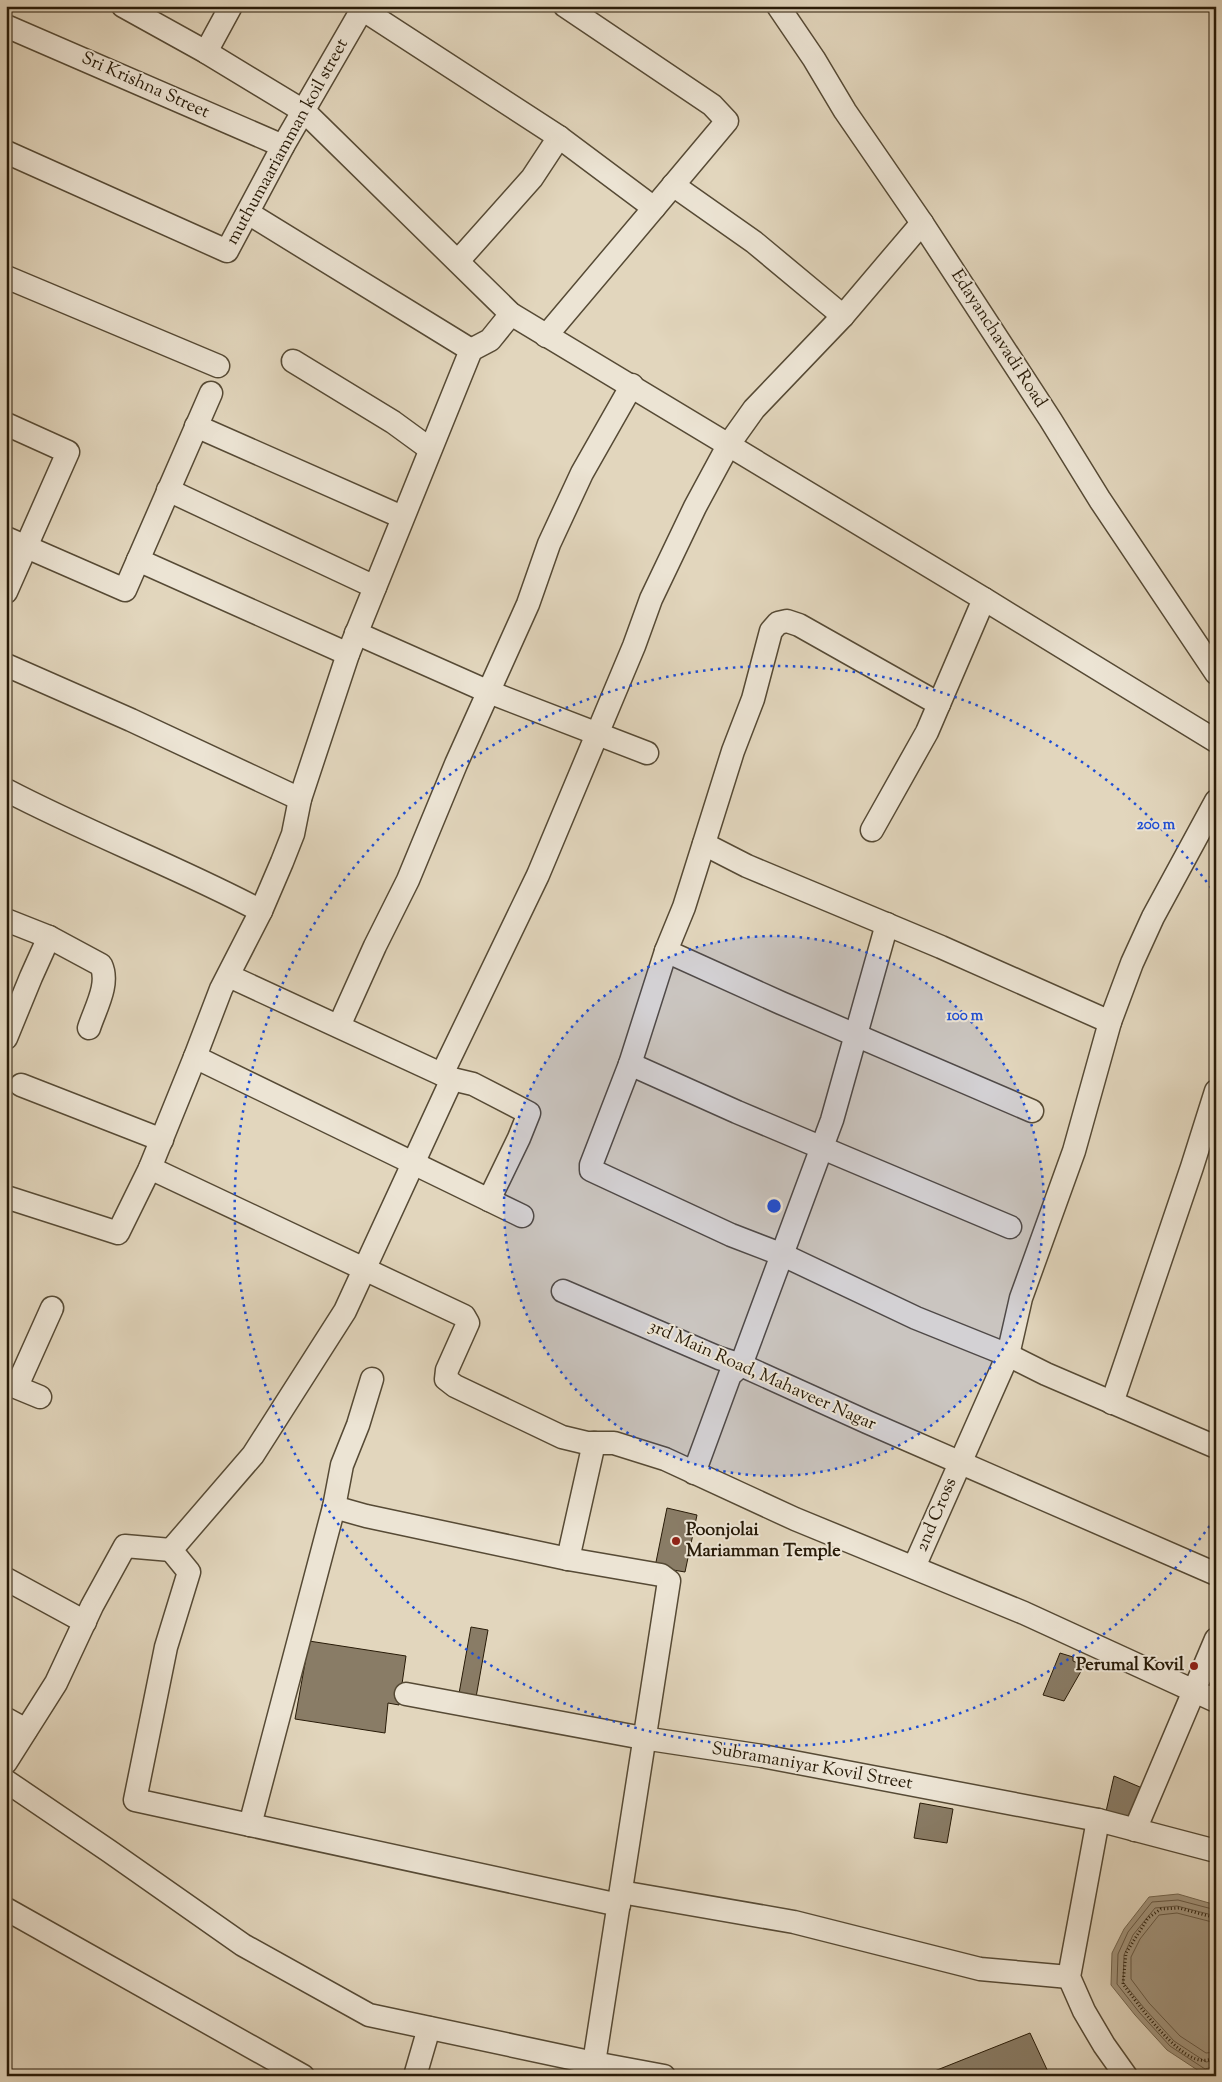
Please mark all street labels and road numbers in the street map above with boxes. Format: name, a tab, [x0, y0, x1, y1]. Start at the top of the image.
street label: muthumaariamman koil street	[220, 34, 356, 250]
street label: Sri Krishna Street	[77, 46, 213, 126]
street label: Edayanchavadi Road	[943, 265, 1053, 413]
street label: 3rd Main Road, Mahaveer Nagar	[644, 1314, 880, 1438]
street label: 2nd Cross	[910, 1474, 964, 1556]
street label: Subramaniyar Kovil Street	[709, 1737, 915, 1797]

